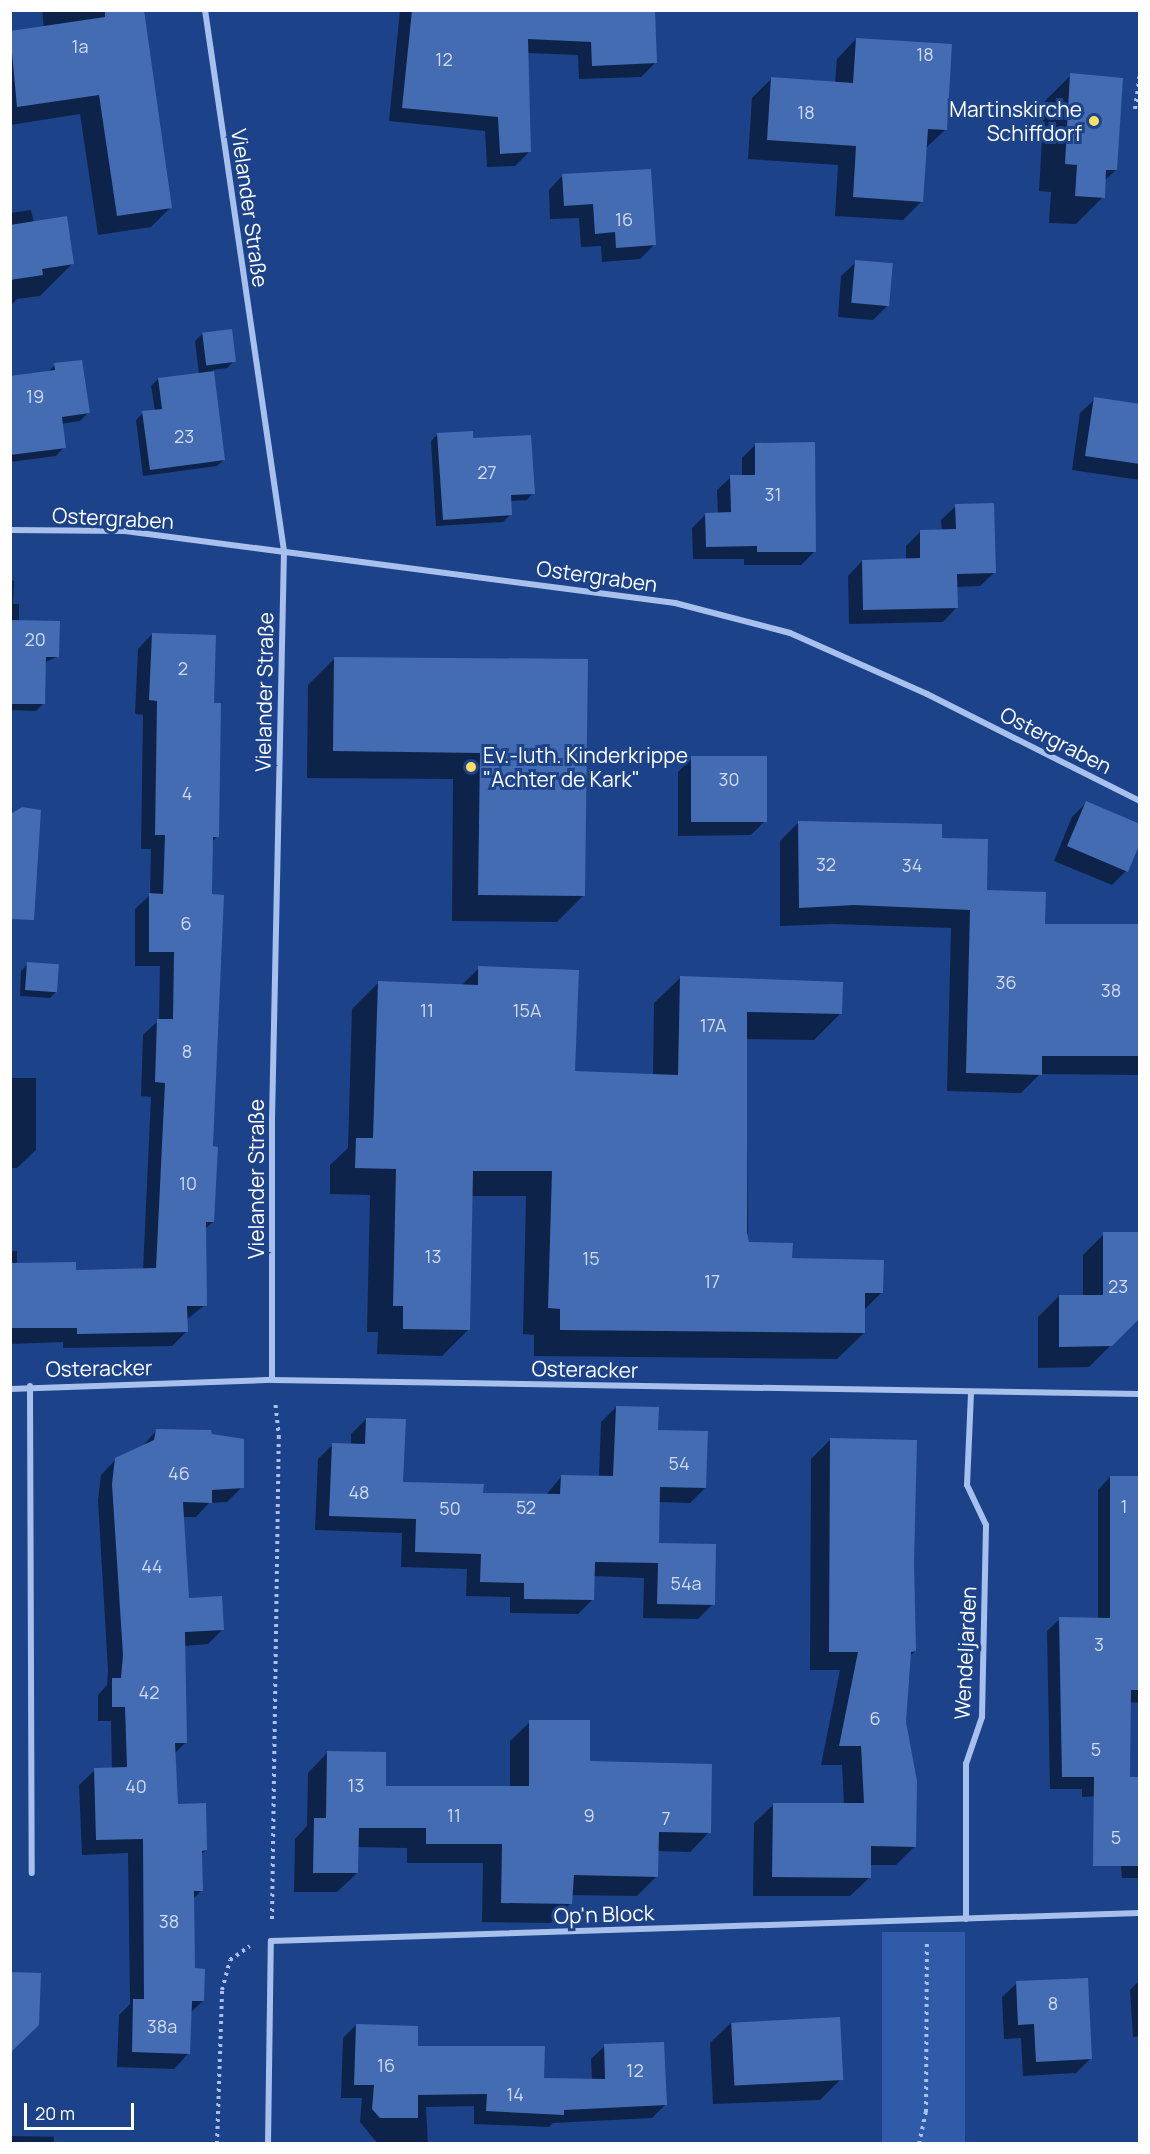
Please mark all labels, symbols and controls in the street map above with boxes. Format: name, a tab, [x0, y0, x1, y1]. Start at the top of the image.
house number: 1a	[71, 35, 89, 57]
house number: 18	[916, 43, 934, 65]
house number: 12	[435, 48, 453, 70]
place label: Martinskirche Schiffdorf	[949, 96, 1082, 146]
house number: 18	[797, 101, 815, 123]
marker: Martinskirche Schiffdorf	[1087, 114, 1101, 128]
street label: Vielander Straße	[226, 127, 274, 289]
house number: 16	[615, 208, 633, 230]
house number: 19	[26, 385, 44, 407]
house number: 23	[174, 425, 194, 447]
house number: 27	[477, 461, 497, 483]
house number: 31	[765, 483, 781, 505]
street label: Ostergraben	[52, 502, 174, 534]
street label: Ostergraben	[535, 555, 659, 597]
street label: Vielander Straße	[250, 612, 278, 772]
house number: 20	[24, 628, 46, 650]
house number: 2	[178, 657, 188, 679]
street label: Ostergraben	[996, 701, 1116, 779]
place label: Ev.-luth. Kinderkrippe "Achter de Kark"	[483, 742, 688, 792]
marker: Ev.-luth. Kinderkrippe "Achter de Kark"	[464, 760, 478, 774]
house number: 30	[719, 768, 739, 790]
house number: 4	[182, 782, 192, 804]
house number: 32	[816, 853, 836, 875]
house number: 34	[902, 854, 922, 876]
house number: 6	[180, 912, 192, 934]
house number: 36	[995, 971, 1017, 993]
house number: 38	[1101, 979, 1121, 1001]
house number: 11	[420, 999, 434, 1021]
house number: 15A	[513, 999, 541, 1021]
house number: 17A	[700, 1014, 726, 1036]
house number: 8	[182, 1040, 192, 1062]
street label: Vielander Straße	[243, 1099, 269, 1259]
house number: 10	[179, 1172, 197, 1194]
house number: 13	[425, 1245, 441, 1267]
house number: 15	[582, 1247, 600, 1269]
house number: 17	[704, 1270, 720, 1292]
house number: 23	[1108, 1275, 1128, 1297]
street label: Osteracker	[45, 1354, 153, 1382]
street label: Osteracker	[531, 1355, 639, 1383]
house number: 54	[668, 1452, 690, 1474]
house number: 46	[168, 1462, 190, 1484]
house number: 48	[348, 1481, 370, 1503]
house number: 1	[1120, 1495, 1128, 1517]
house number: 52	[516, 1496, 536, 1518]
house number: 50	[439, 1497, 461, 1519]
house number: 44	[141, 1555, 163, 1577]
house number: 54a	[670, 1572, 702, 1594]
street label: Wendeljarden	[949, 1586, 981, 1720]
house number: 3	[1094, 1633, 1104, 1655]
house number: 42	[139, 1681, 159, 1703]
house number: 6	[869, 1707, 881, 1729]
house number: 5	[1091, 1738, 1101, 1760]
house number: 13	[348, 1774, 364, 1796]
house number: 40	[125, 1775, 147, 1797]
house number: 11	[447, 1804, 461, 1826]
house number: 9	[583, 1804, 595, 1826]
house number: 7	[661, 1807, 671, 1829]
house number: 5	[1111, 1826, 1121, 1848]
street label: Op'n Block	[553, 1900, 655, 1928]
house number: 38	[159, 1910, 179, 1932]
house number: 8	[1048, 1992, 1058, 2014]
house number: 38a	[147, 2015, 177, 2037]
house number: 16	[377, 2054, 395, 2076]
house number: 12	[626, 2059, 644, 2081]
house number: 14	[506, 2083, 524, 2105]
scale bar	[27, 2091, 136, 2129]
text: 20 m	[35, 2101, 75, 2125]

